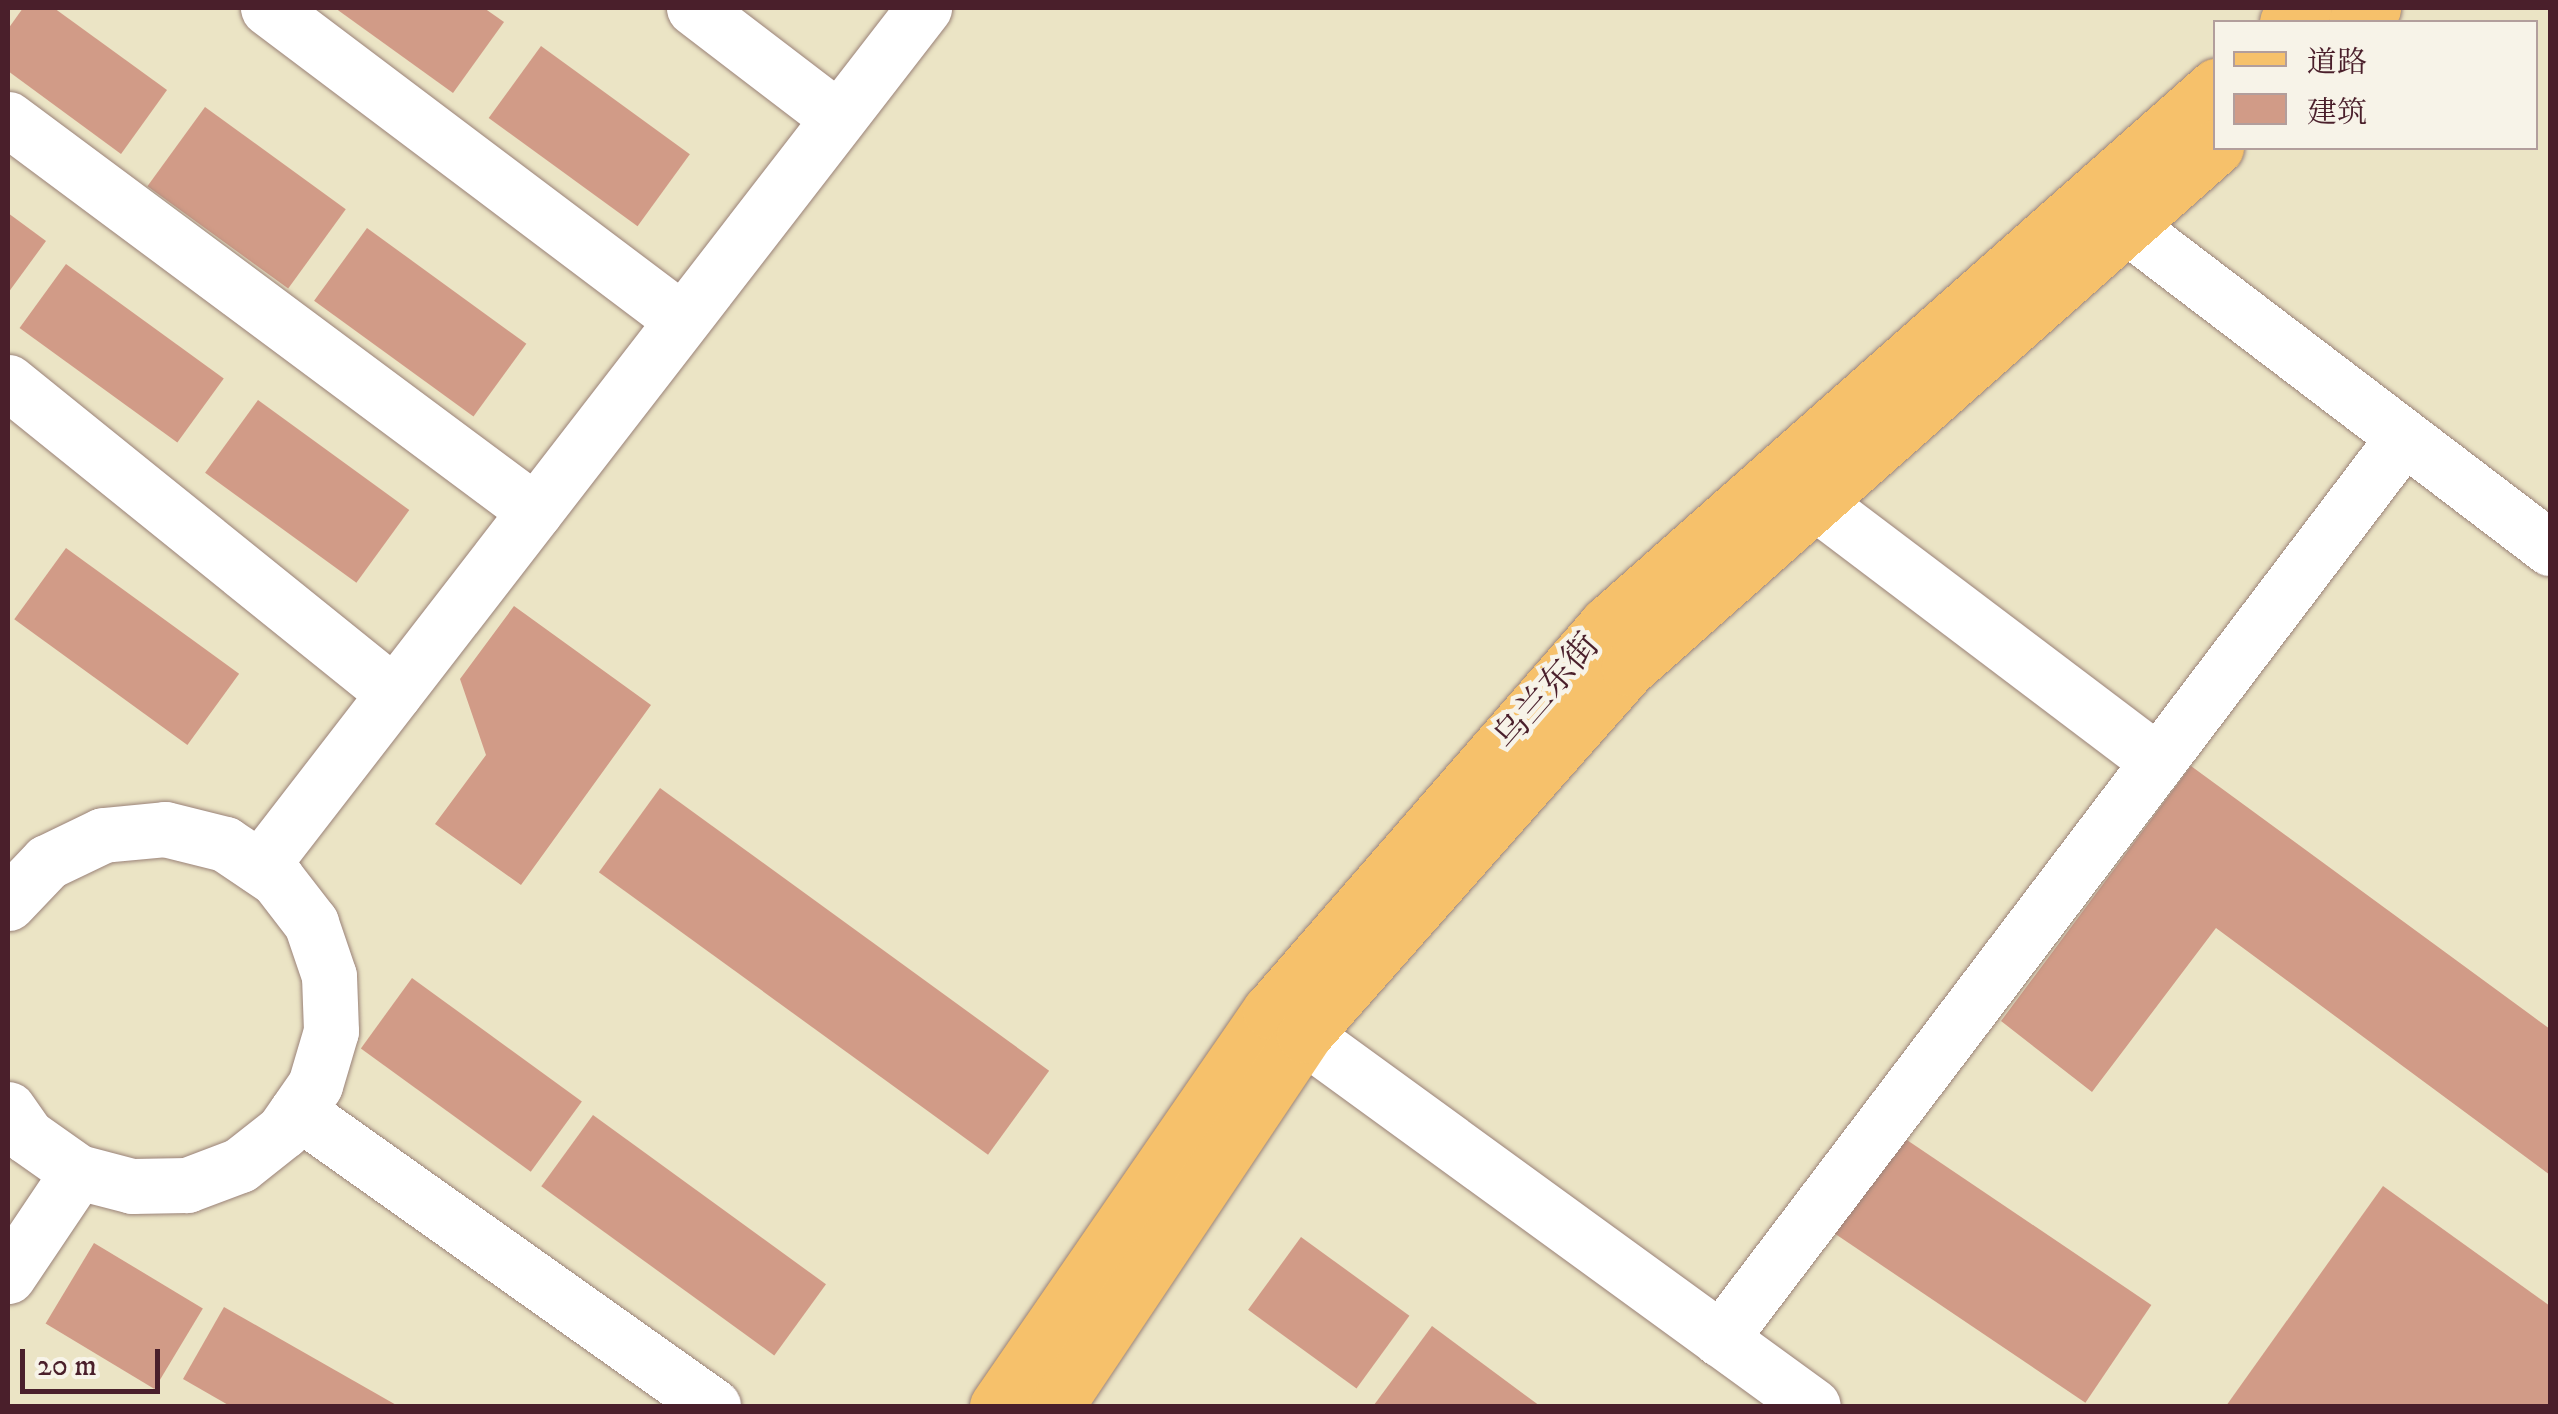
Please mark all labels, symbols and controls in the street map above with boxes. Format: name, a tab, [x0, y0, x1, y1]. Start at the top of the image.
legend	[2213, 20, 2538, 150]
text: 道路	[2307, 45, 2367, 82]
text: 建筑	[2307, 95, 2367, 132]
street label: 乌兰东街	[1485, 625, 1609, 759]
scale bar	[25, 1329, 165, 1391]
text: 20 m	[37, 1348, 97, 1385]

